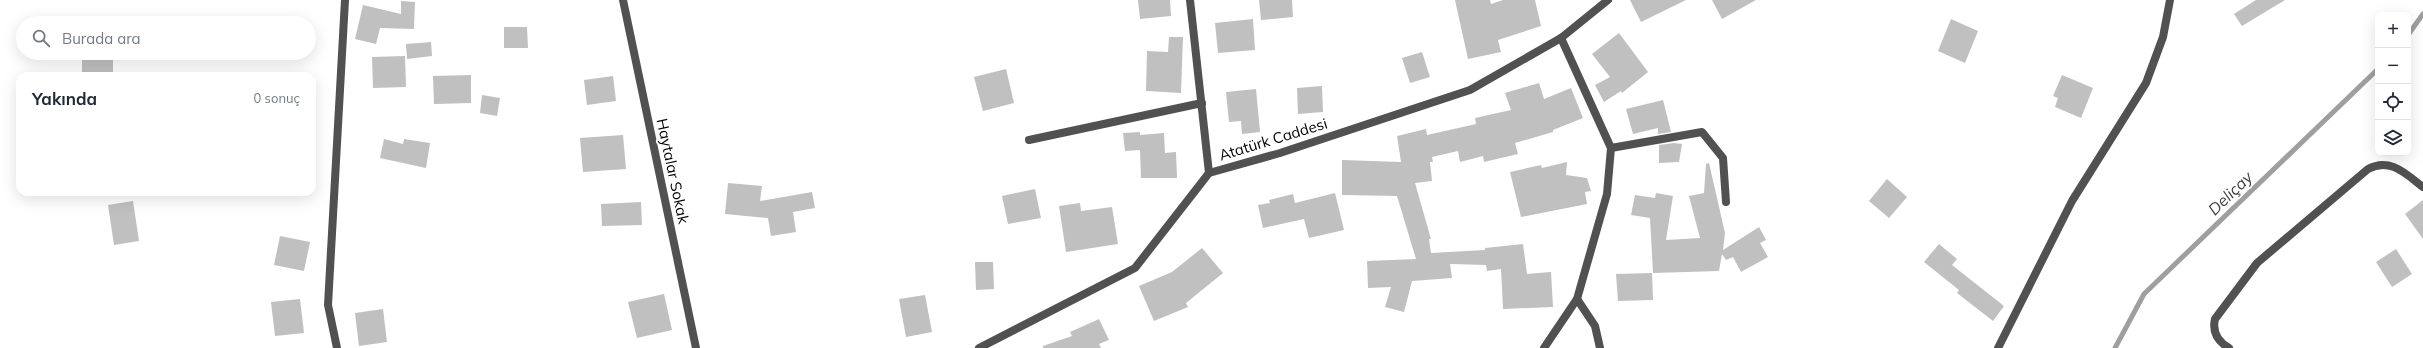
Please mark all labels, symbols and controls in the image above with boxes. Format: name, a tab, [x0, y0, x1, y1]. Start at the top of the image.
map controls	[2375, 12, 2411, 156]
button: +	[2375, 12, 2411, 48]
search box	[16, 16, 316, 60]
icon: search	[30, 27, 52, 49]
text: Burada ara	[62, 29, 141, 48]
button: −	[2375, 48, 2411, 84]
button: locate	[2375, 84, 2411, 120]
text: Yakında	[32, 88, 97, 109]
text: 0 sonuç	[253, 90, 300, 106]
street label: Atatürk Caddesi	[1217, 114, 1329, 164]
street label: Haytalar Sokak	[653, 117, 693, 226]
button: layers	[2375, 120, 2411, 156]
water label: Deliçay	[2204, 167, 2257, 219]

